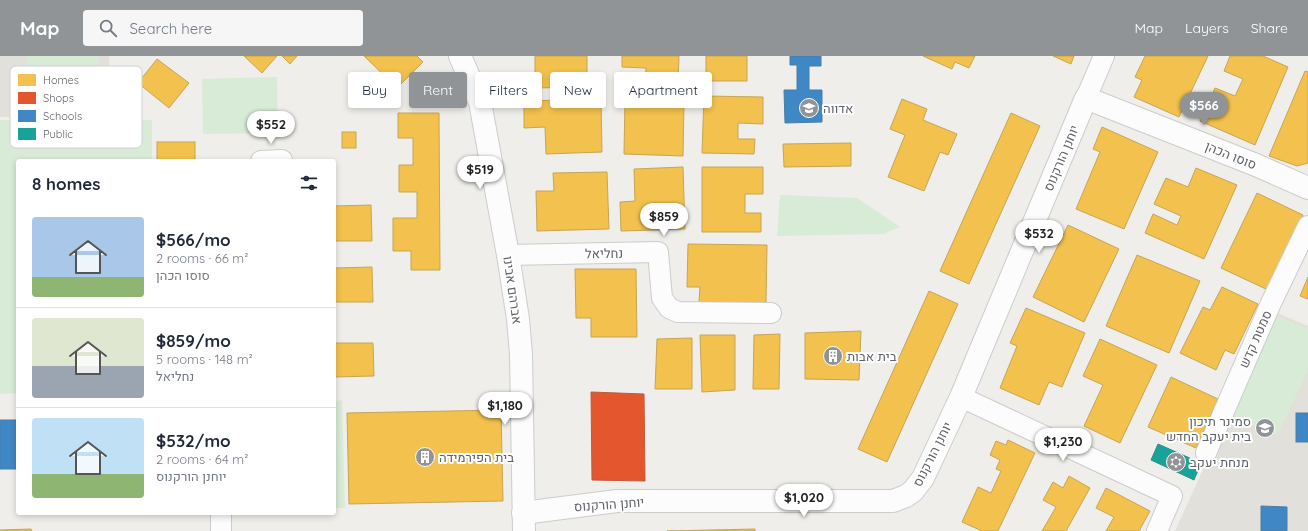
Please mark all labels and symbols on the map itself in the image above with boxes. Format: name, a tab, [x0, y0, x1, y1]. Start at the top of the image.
legend	[10, 66, 142, 148]
text: Homes	[43, 73, 79, 87]
text: Shops	[43, 91, 74, 105]
pin: $566	[1180, 92, 1228, 126]
school or university icon: אדווה	[798, 97, 820, 119]
place label: אדווה	[823, 100, 853, 116]
text: Schools	[43, 109, 82, 123]
pin: $552	[247, 111, 295, 145]
street label: יוחנן הורקנוס	[1040, 122, 1082, 194]
text: Public	[43, 127, 73, 141]
street label: סוסו הכהן	[1203, 138, 1259, 172]
pin: $519	[456, 156, 504, 190]
pin: $859	[640, 203, 688, 237]
pin: $532	[1015, 220, 1063, 254]
street label: נחליאל	[585, 245, 623, 261]
street label: אברהם אבינו	[500, 255, 526, 325]
street label: סמטת קדש	[1235, 308, 1275, 370]
building icon: בית אבות	[822, 345, 844, 367]
place label: בית אבות	[847, 348, 897, 364]
pin: $1,180	[472, 392, 538, 426]
place label: סמינר תיכון בית יעקב החדש	[1166, 413, 1251, 444]
school or university icon: סמינר תיכון בית יעקב החדש	[1254, 417, 1276, 439]
street label: יוחנן הורקנוס	[909, 419, 955, 489]
pin: $1,230	[1030, 428, 1096, 462]
building icon: בית הפירמידה	[414, 446, 436, 468]
place label: בית הפירמידה	[439, 449, 514, 465]
synagogue icon: מנחת יעקב	[1165, 451, 1187, 473]
place label: מנחת יעקב	[1190, 454, 1249, 470]
pin: $1,020	[771, 484, 837, 518]
street label: יוחנן הורקנוס	[573, 494, 645, 514]

